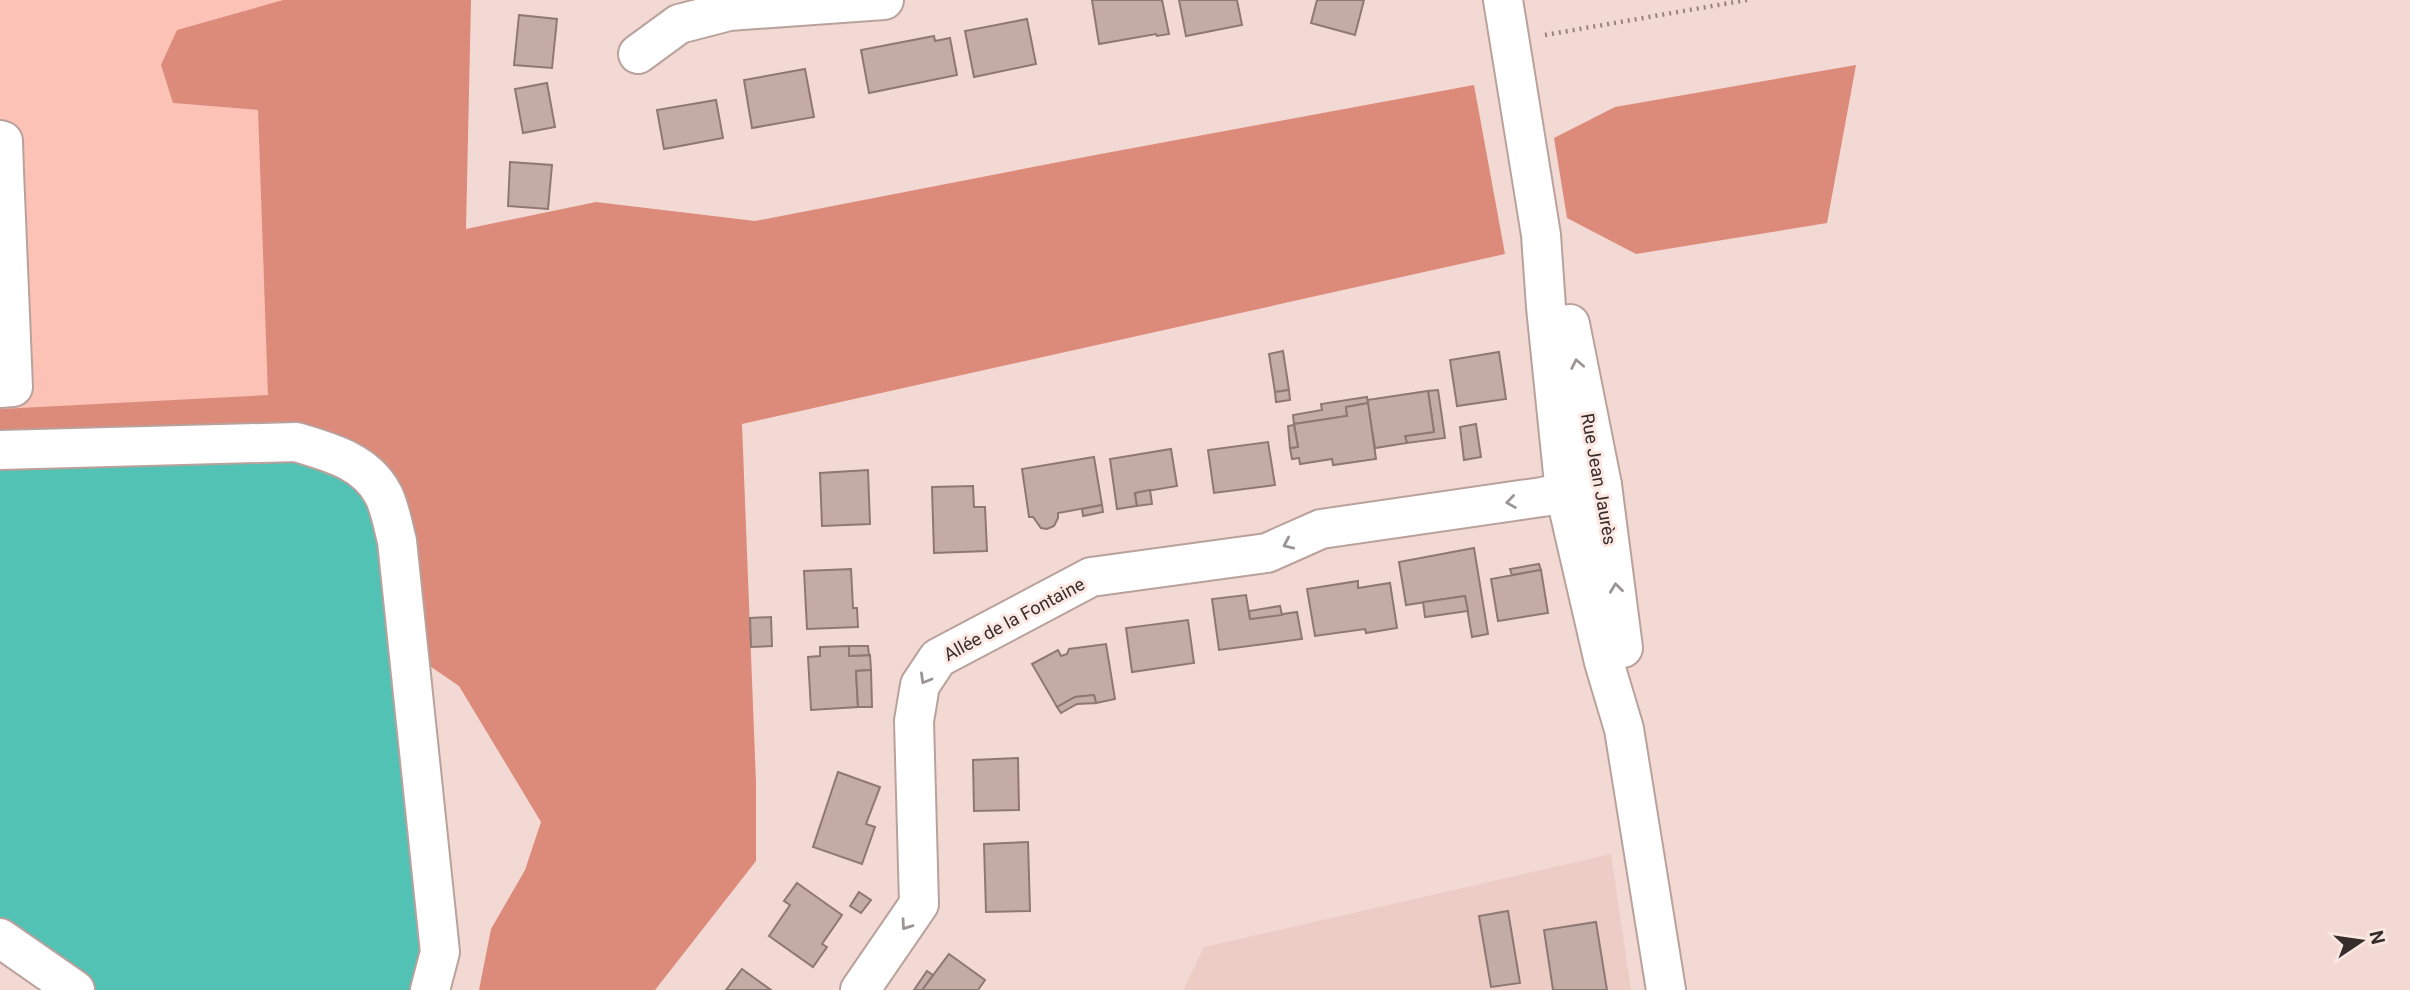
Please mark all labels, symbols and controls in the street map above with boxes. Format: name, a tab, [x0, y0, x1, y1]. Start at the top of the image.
one-way arrow	[1571, 358, 1586, 370]
street label: Rue Jean Jaurès	[1577, 412, 1621, 546]
one-way arrow	[1505, 494, 1517, 509]
one-way arrow	[1283, 536, 1295, 550]
street label: Allée de la Fontaine	[940, 573, 1088, 665]
one-way arrow	[1608, 582, 1623, 594]
one-way arrow	[920, 672, 933, 685]
north arrow	[2326, 906, 2396, 976]
one-way arrow	[901, 917, 914, 930]
text: N	[2364, 928, 2390, 946]

